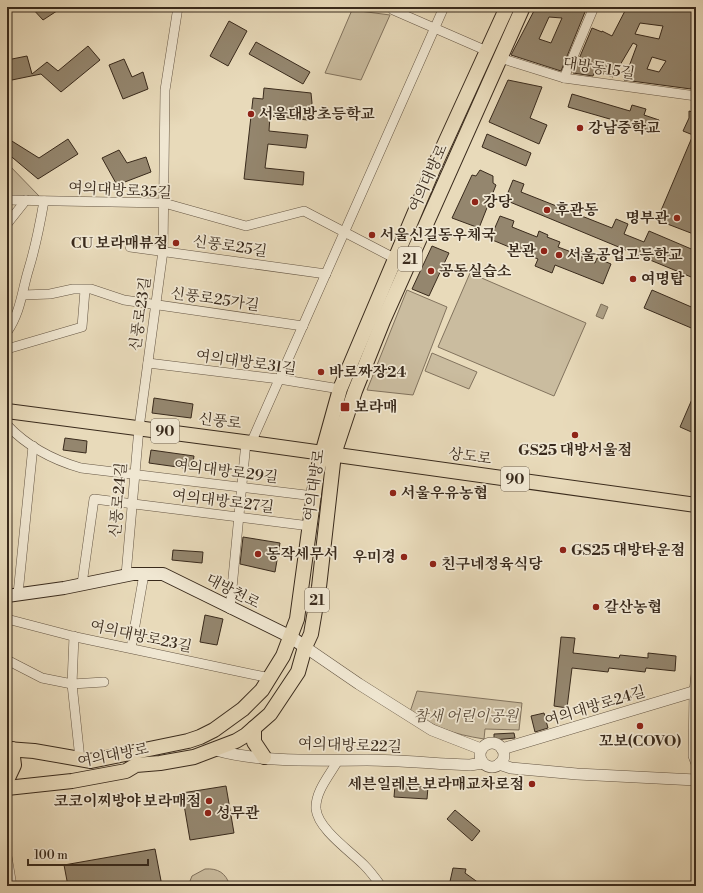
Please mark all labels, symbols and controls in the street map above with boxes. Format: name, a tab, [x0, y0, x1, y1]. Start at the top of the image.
street label: 대방동15길	[562, 53, 636, 84]
place label: 서울대방초등학교	[259, 105, 375, 124]
marker: 서울대방초등학교	[246, 109, 256, 119]
place label: 강남중학교	[588, 119, 661, 138]
marker: 강남중학교	[575, 123, 585, 133]
street label: 여의대방로	[405, 141, 452, 215]
street label: 여의대방로35길	[68, 178, 172, 203]
place label: 강당	[483, 193, 512, 212]
marker: 강당	[470, 197, 480, 207]
place label: 후관동	[555, 201, 599, 220]
marker: 후관동	[542, 205, 552, 215]
place label: 명부관	[626, 209, 669, 228]
marker: 명부관	[672, 213, 682, 223]
place label: 서울신길동우체국	[380, 226, 496, 245]
marker: 서울신길동우체국	[367, 230, 377, 240]
street label: 신풍로25길	[192, 232, 268, 261]
place label: CU 보라매뷰점	[71, 234, 168, 253]
marker: CU 보라매뷰점	[171, 238, 181, 248]
place label: 본관	[507, 242, 537, 261]
marker: 본관	[539, 246, 549, 256]
place label: 서울공업고등학교	[567, 246, 683, 265]
road number: 21	[398, 247, 422, 271]
marker: 서울공업고등학교	[554, 250, 564, 260]
place label: 공동실습소	[439, 262, 512, 281]
marker: 공동실습소	[426, 266, 436, 276]
place label: 여명탑	[641, 270, 685, 289]
marker: 여명탑	[628, 274, 638, 284]
street label: 신풍로23길	[126, 276, 155, 352]
street label: 신풍로25가길	[169, 284, 260, 315]
street label: 여의대방로31길	[194, 346, 297, 379]
place label: 바로짜장24	[329, 363, 407, 382]
marker: 바로짜장24	[316, 367, 326, 377]
place label: 보라매	[354, 398, 397, 417]
marker: 보라매	[339, 401, 351, 413]
street label: 신풍로	[197, 409, 243, 434]
road number: 90	[151, 419, 179, 443]
marker: GS25 대방서울점	[570, 430, 580, 440]
place label: GS25 대방서울점	[518, 441, 632, 460]
street label: 상도로	[447, 444, 493, 469]
street label: 여의대방로	[300, 447, 329, 522]
street label: 여의대방로29길	[173, 456, 279, 487]
street label: 신풍로24길	[106, 462, 131, 539]
road number: 90	[501, 467, 529, 491]
place label: 서울우유농협	[401, 484, 488, 503]
street label: 여의대방로27길	[171, 486, 275, 517]
marker: 서울우유농협	[388, 488, 398, 498]
place label: GS25 대방타운점	[571, 541, 685, 560]
place label: 동작세무서	[266, 545, 338, 564]
marker: GS25 대방타운점	[558, 545, 568, 555]
place label: 우미경	[353, 548, 396, 567]
marker: 동작세무서	[253, 549, 263, 559]
marker: 우미경	[399, 552, 409, 562]
place label: 친구네정육식당	[441, 555, 543, 574]
marker: 친구네정육식당	[428, 559, 438, 569]
street label: 대방천로	[203, 570, 263, 613]
road number: 21	[305, 588, 329, 612]
place label: 갈산농협	[604, 598, 662, 617]
marker: 갈산농협	[591, 602, 601, 612]
street label: 여의대방로23길	[88, 616, 194, 657]
street label: 여의대방로24길	[542, 682, 648, 731]
park label: 참새 어린이공원	[414, 707, 520, 726]
marker: 꼬보(COVO)	[635, 721, 645, 731]
place label: 꼬보(COVO)	[599, 732, 681, 751]
street label: 여의대방로22길	[298, 734, 402, 757]
street label: 여의대방로	[76, 739, 151, 772]
place label: 세븐일레븐 보라매교차로점	[348, 775, 524, 794]
marker: 세븐일레븐 보라매교차로점	[527, 779, 537, 789]
place label: 코코이찌방야 보라매점	[54, 792, 201, 811]
marker: 코코이찌방야 보라매점	[204, 796, 214, 806]
place label: 성무관	[216, 804, 260, 823]
marker: 성무관	[203, 808, 213, 818]
scale bar	[28, 841, 148, 867]
text: 100 m	[34, 848, 68, 863]

